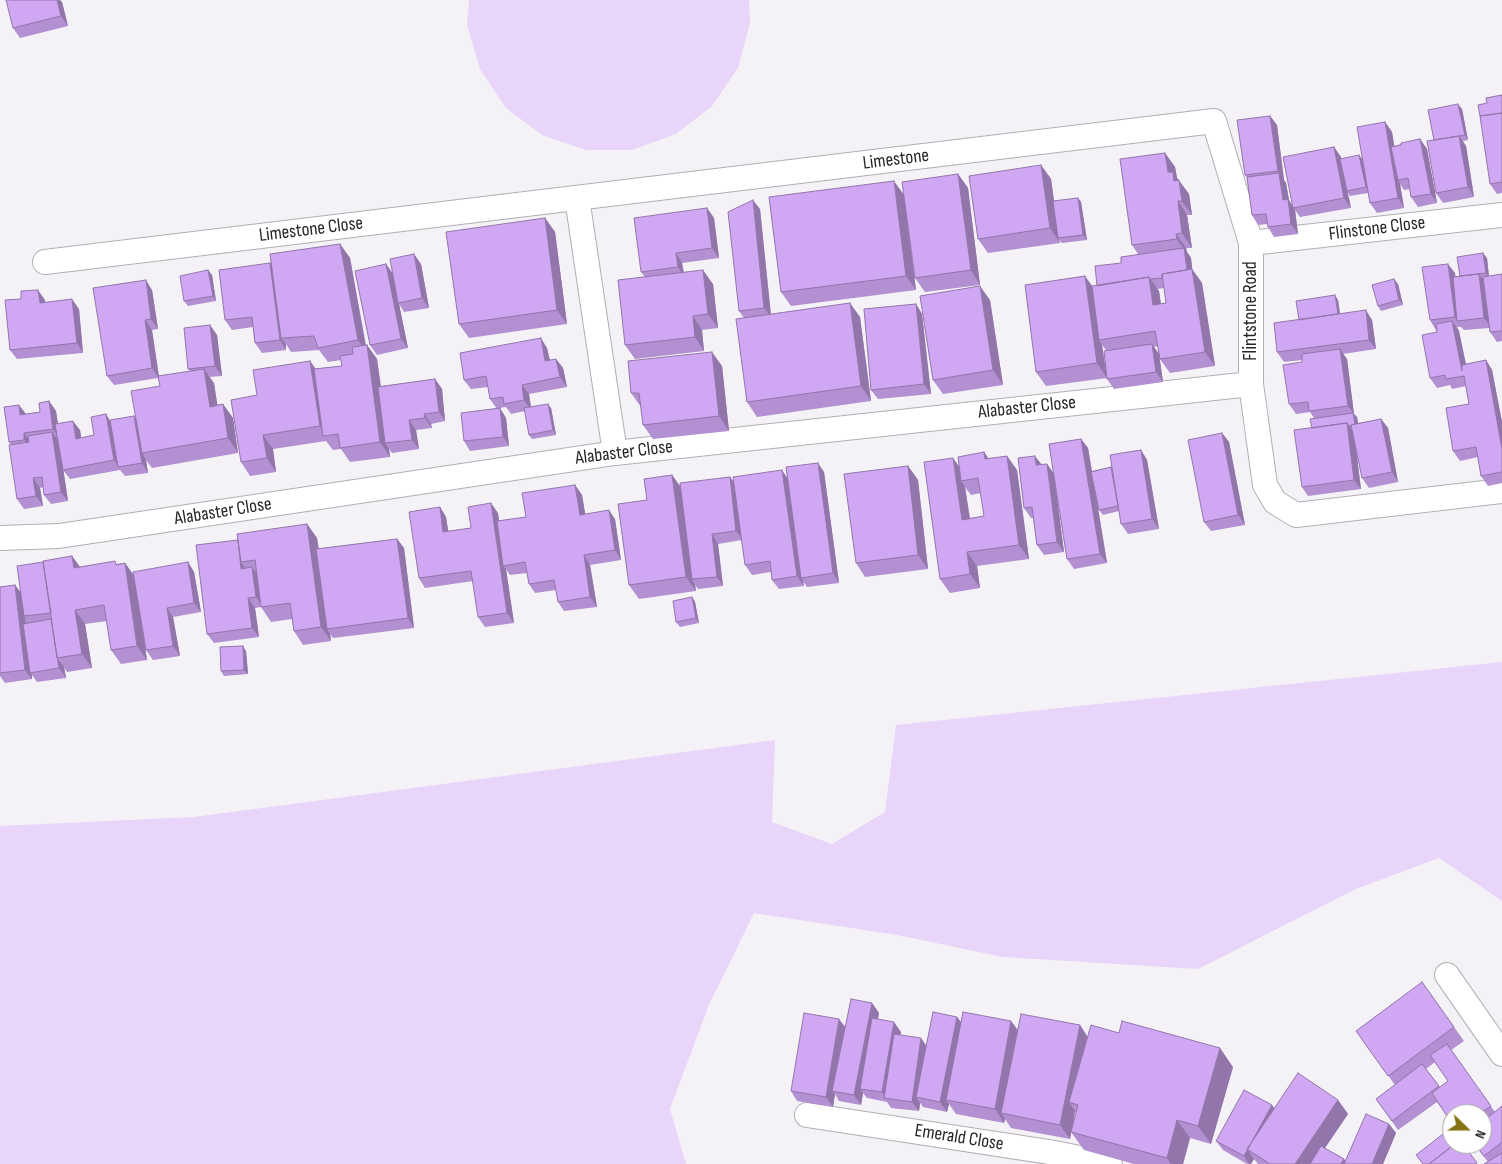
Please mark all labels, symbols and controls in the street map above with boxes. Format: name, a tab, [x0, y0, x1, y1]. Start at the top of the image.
street label: Limestone	[862, 145, 930, 175]
street label: Limestone Close	[258, 212, 364, 248]
street label: Flinstone Close	[1327, 212, 1427, 246]
street label: Flintstone Road	[1240, 261, 1262, 361]
street label: Alabaster Close	[977, 392, 1077, 424]
street label: Alabaster Close	[574, 436, 674, 470]
street label: Alabaster Close	[173, 493, 273, 531]
north arrow	[1442, 1104, 1492, 1154]
street label: Emerald Close	[913, 1120, 1005, 1156]
text: N	[1471, 1128, 1490, 1141]

